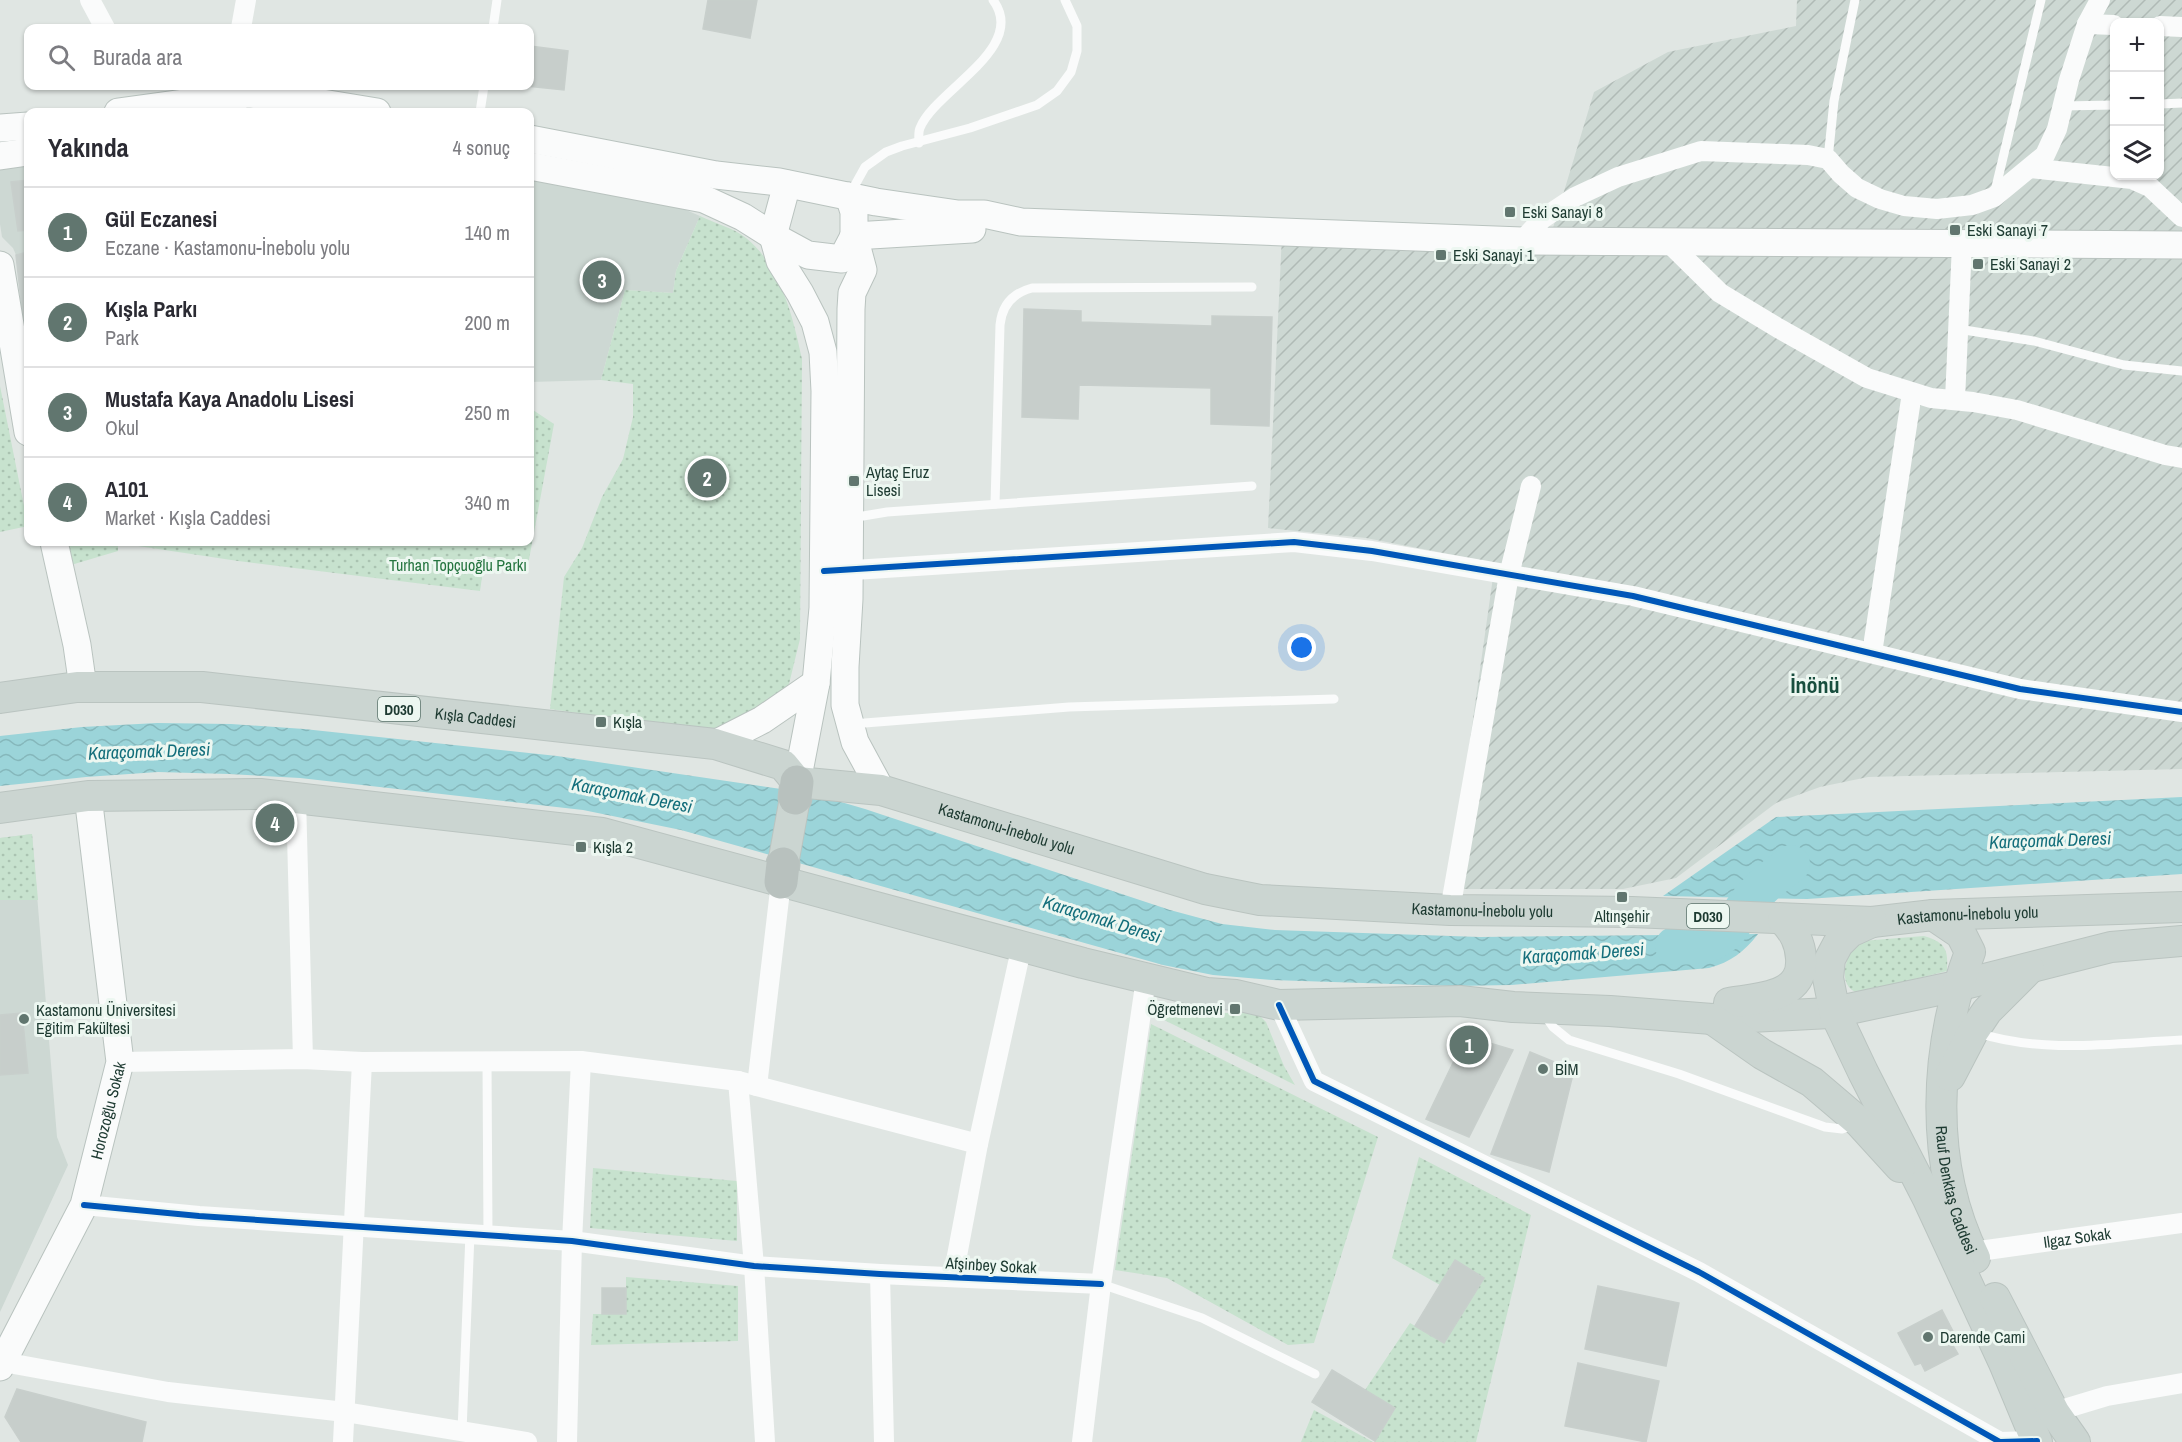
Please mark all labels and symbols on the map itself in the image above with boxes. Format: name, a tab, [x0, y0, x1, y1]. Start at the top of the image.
place label: Eski Sanayi 8	[1522, 201, 1603, 223]
marker: Eski Sanayi 8	[1503, 205, 1517, 219]
place label: Eski Sanayi 7	[1967, 219, 2048, 241]
marker: Eski Sanayi 7	[1948, 223, 1962, 237]
place label: Eski Sanayi 1	[1453, 244, 1535, 266]
marker: Eski Sanayi 1	[1434, 248, 1448, 262]
place label: Eski Sanayi 2	[1990, 253, 2071, 275]
marker: Eski Sanayi 2	[1971, 257, 1985, 271]
pin: 3	[582, 258, 622, 302]
pin: 2	[688, 456, 726, 500]
place label: Aytaç Eruz Lisesi	[865, 461, 930, 501]
marker: Aytaç Eruz Lisesi	[847, 474, 861, 488]
park label: Turhan Topçuoğlu Parkı	[389, 554, 527, 576]
your location	[1287, 633, 1316, 662]
district label: İnönü	[1790, 670, 1840, 700]
road number: D030	[378, 697, 420, 721]
street label: Kışla Caddesi	[434, 702, 517, 733]
place label: Kışla	[613, 711, 643, 733]
marker: Kışla	[594, 715, 608, 729]
water label: Karaçomak Deresi	[87, 736, 211, 766]
water label: Karaçomak Deresi	[570, 771, 694, 819]
street label: Kastamonu-İnebolu yolu	[936, 797, 1078, 860]
pin: 4	[256, 800, 294, 846]
water label: Karaçomak Deresi	[1988, 825, 2112, 855]
place label: Kışla 2	[593, 836, 633, 858]
marker: Kışla 2	[574, 840, 588, 854]
water label: Karaçomak Deresi	[1040, 889, 1164, 949]
marker: Altınşehir	[1615, 890, 1629, 904]
street label: Kastamonu-İnebolu yolu	[1411, 897, 1553, 922]
street label: Kastamonu-İnebolu yolu	[1896, 901, 2039, 930]
road number: D030	[1687, 904, 1729, 928]
place label: Altınşehir	[1593, 905, 1650, 927]
water label: Karaçomak Deresi	[1521, 936, 1645, 970]
place label: Öğretmenevi	[1147, 998, 1223, 1020]
place label: Kastamonu Üniversitesi Eğitim Fakültesi	[36, 999, 176, 1039]
marker: Öğretmenevi	[1228, 1002, 1242, 1016]
marker: Kastamonu Üniversitesi Eğitim Fakültesi	[17, 1012, 31, 1026]
pin: 1	[1450, 1022, 1488, 1068]
place label: BİM	[1555, 1058, 1578, 1080]
street label: Horozoğlu Sokak	[85, 1059, 131, 1162]
marker: BİM	[1536, 1062, 1550, 1076]
street label: Rauf Denktaş Caddesi	[1931, 1125, 1983, 1258]
street label: Ilgaz Sokak	[2042, 1222, 2113, 1253]
street label: Afşinbey Sokak	[944, 1252, 1038, 1278]
place label: Darende Cami	[1940, 1326, 2025, 1348]
marker: Darende Cami	[1921, 1330, 1935, 1344]

